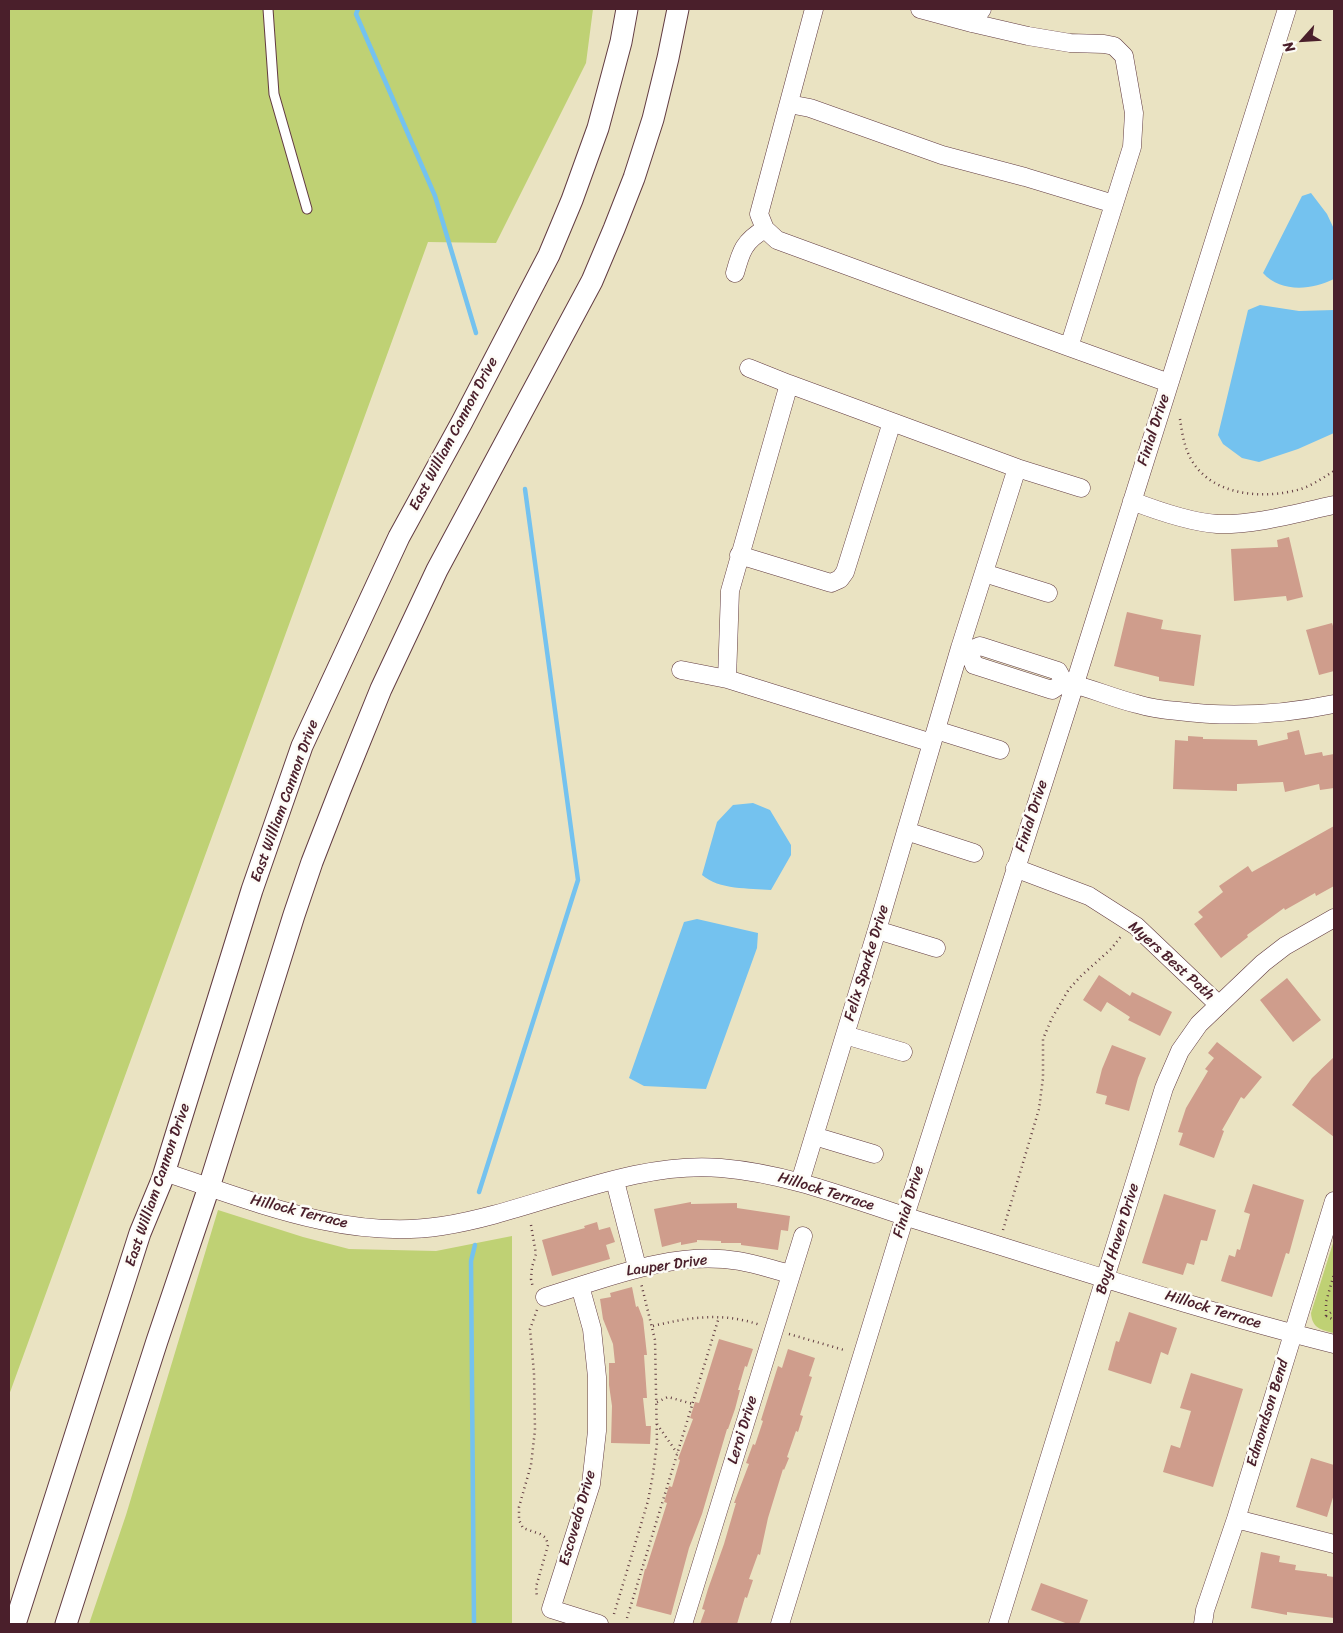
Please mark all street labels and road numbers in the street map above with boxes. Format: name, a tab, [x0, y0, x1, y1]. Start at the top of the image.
street label: East William Cannon Drive	[406, 354, 502, 514]
street label: Finial Drive	[1134, 392, 1174, 468]
street label: East William Cannon Drive	[247, 717, 323, 885]
street label: Finial Drive	[1012, 778, 1052, 854]
street label: Felix Sparke Drive	[841, 903, 893, 1023]
street label: Myers Best Path	[1124, 918, 1218, 1004]
street label: East William Cannon Drive	[122, 1101, 194, 1269]
street label: Finial Drive	[890, 1164, 928, 1240]
street label: Hillock Terrace	[776, 1169, 876, 1215]
street label: Boyd Haven Drive	[1093, 1181, 1143, 1297]
street label: Hillock Terrace	[249, 1191, 349, 1233]
street label: Lauper Drive	[625, 1251, 709, 1281]
street label: Hillock Terrace	[1163, 1287, 1263, 1333]
street label: Edmondson Bend	[1243, 1357, 1293, 1469]
street label: Leroi Drive	[724, 1394, 762, 1466]
street label: Escovedo Drive	[556, 1468, 600, 1568]

